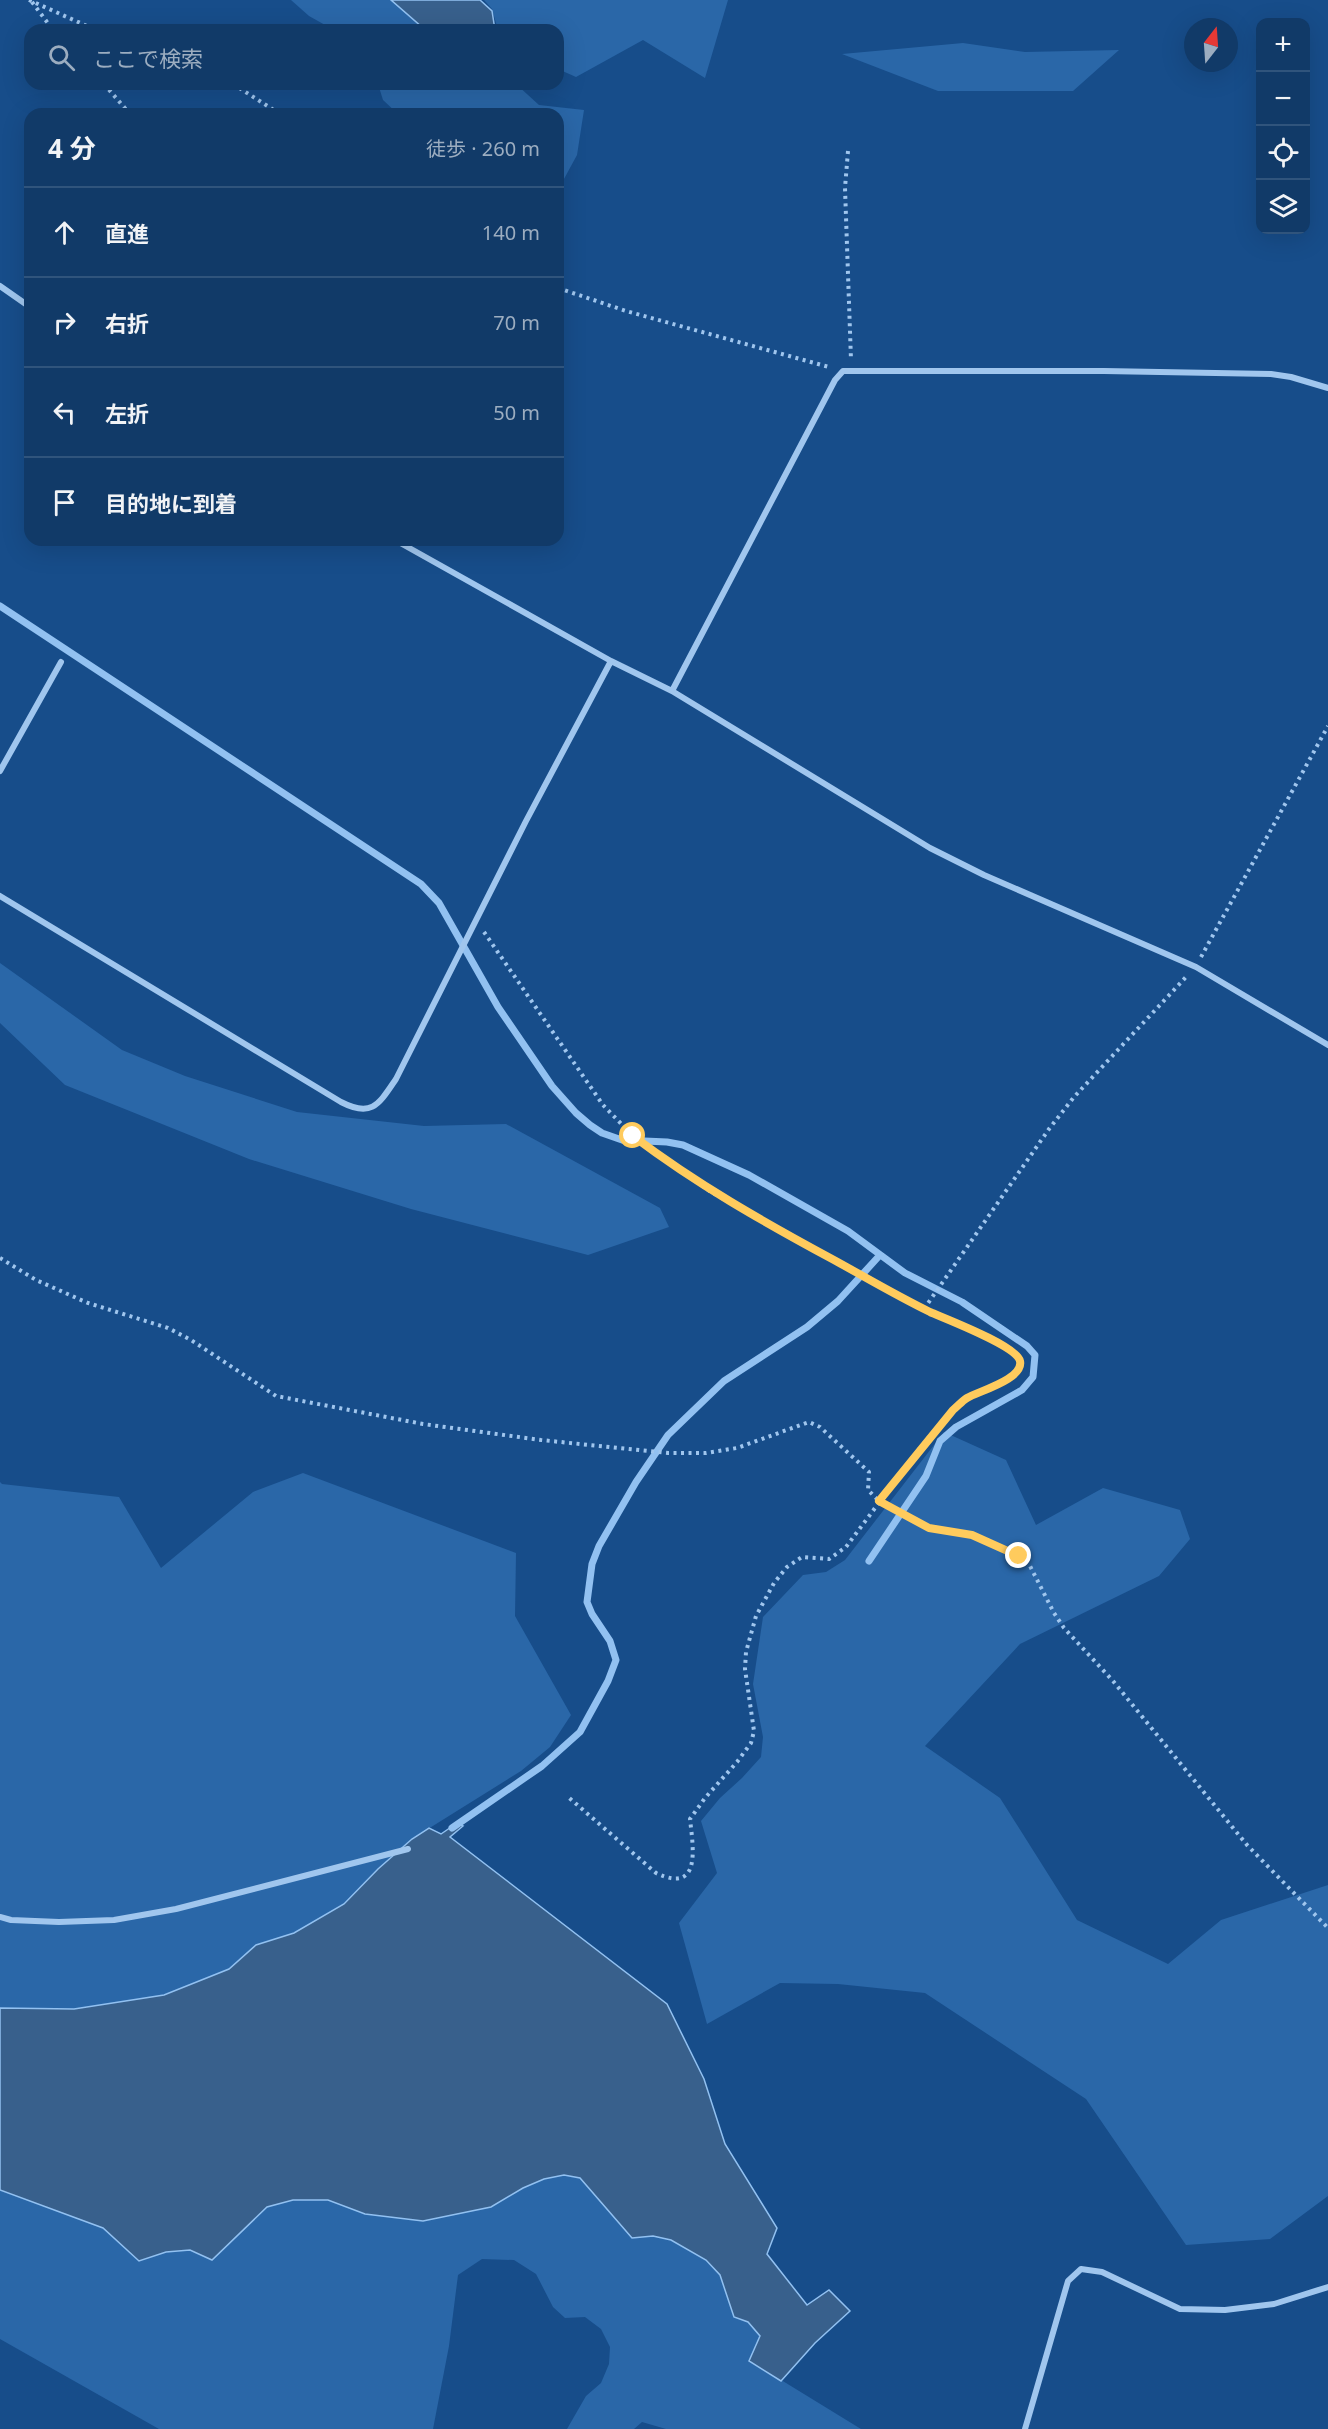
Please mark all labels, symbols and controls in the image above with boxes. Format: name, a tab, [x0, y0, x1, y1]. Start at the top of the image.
north arrow	[1184, 18, 1238, 72]
map controls	[1256, 18, 1310, 234]
button: +	[1256, 18, 1310, 72]
search box	[24, 24, 564, 90]
icon: search	[45, 41, 78, 74]
text: ここで検索	[93, 43, 203, 73]
button: −	[1256, 72, 1310, 126]
button: locate	[1256, 126, 1310, 180]
text: 4 分	[48, 130, 96, 166]
text: 徒歩 · 260 m	[426, 135, 540, 162]
button: layers	[1256, 180, 1310, 234]
icon: ahead	[48, 216, 81, 249]
text: 直進	[105, 218, 149, 248]
text: 140 m	[482, 219, 540, 246]
icon: right	[48, 306, 81, 339]
text: 右折	[105, 308, 149, 338]
text: 70 m	[493, 309, 540, 336]
icon: left	[48, 396, 81, 429]
text: 左折	[105, 398, 149, 428]
text: 50 m	[493, 399, 540, 426]
icon: arrive	[48, 486, 81, 519]
text: 目的地に到着	[105, 488, 237, 518]
route start	[619, 1122, 645, 1148]
route end	[1005, 1542, 1031, 1568]

